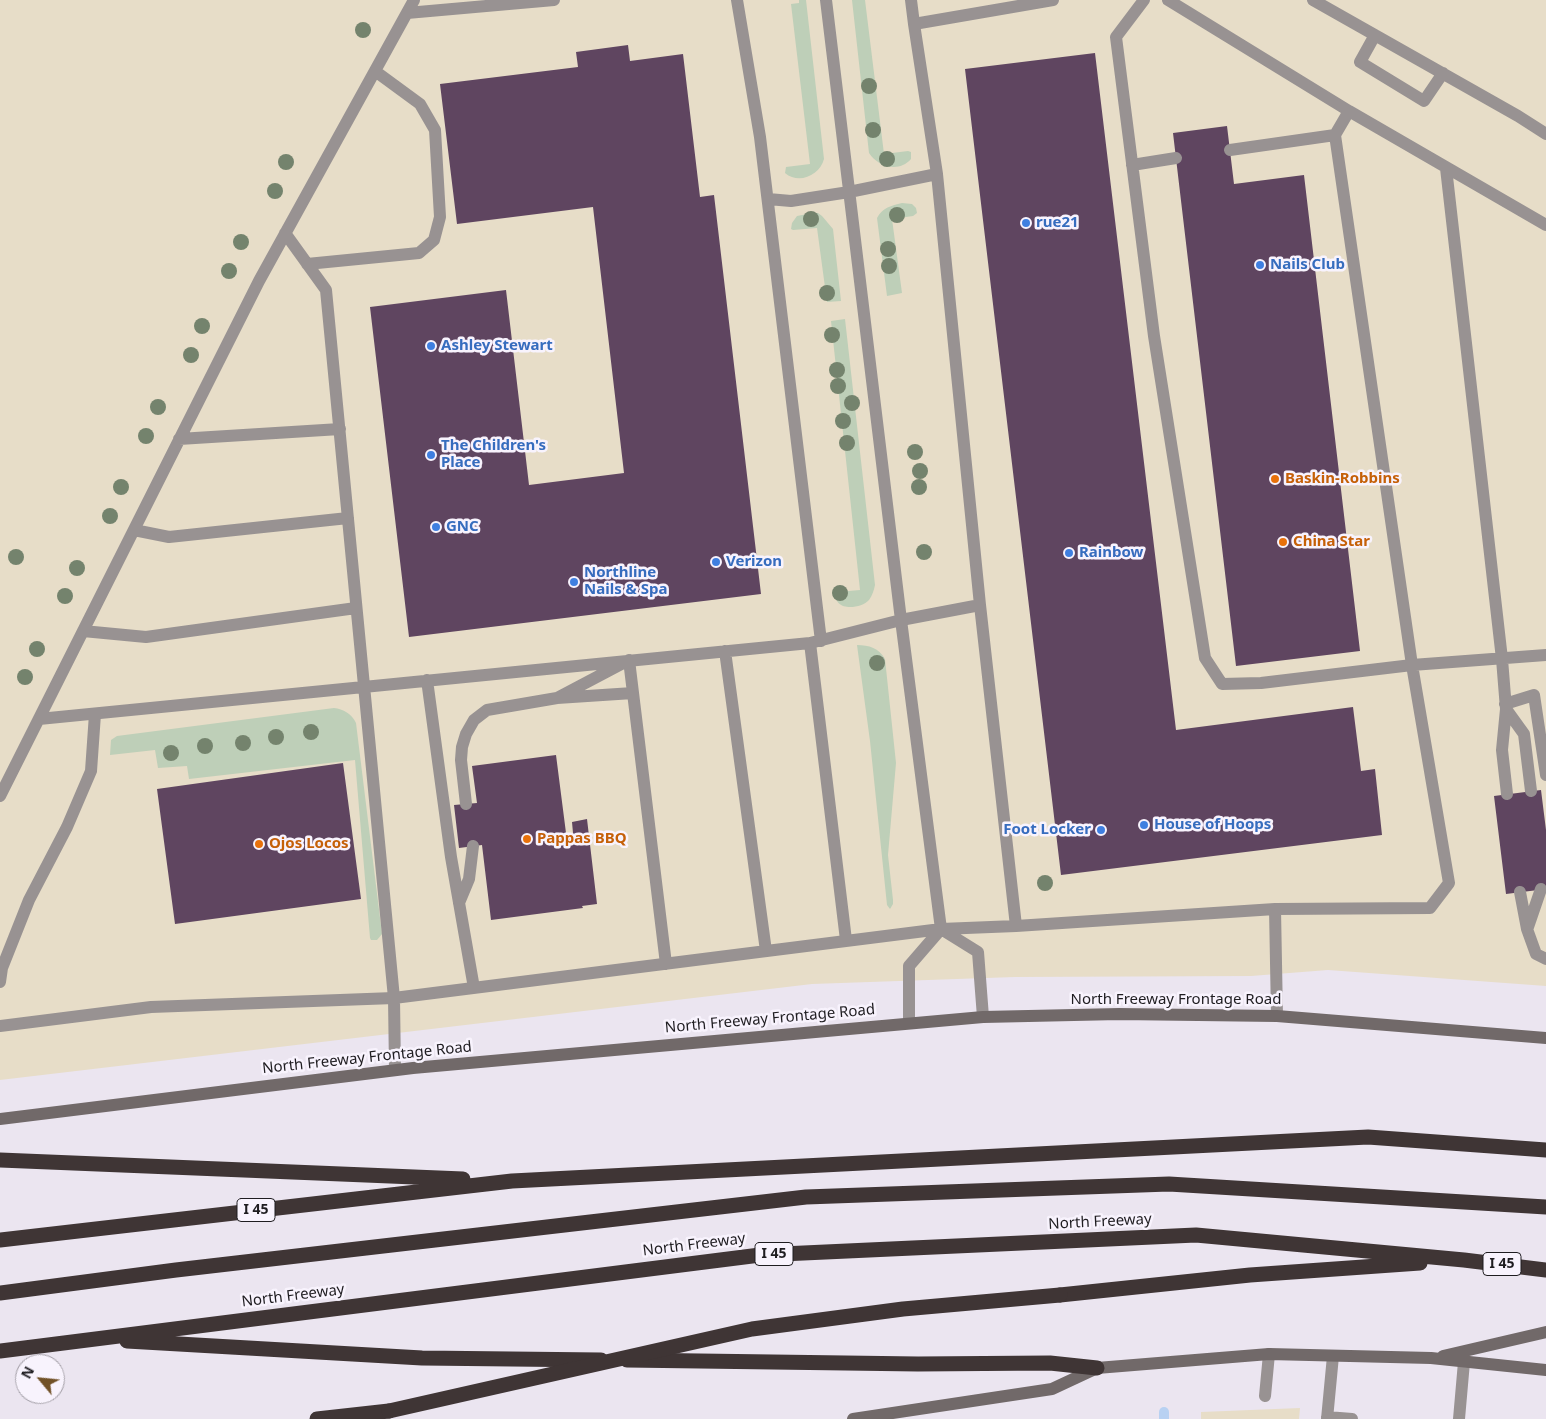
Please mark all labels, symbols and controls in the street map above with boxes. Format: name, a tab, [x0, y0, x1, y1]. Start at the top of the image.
place label: rue21	[1036, 214, 1079, 232]
marker: rue21	[1020, 217, 1032, 229]
place label: Nails Club	[1270, 256, 1345, 274]
marker: Nails Club	[1254, 259, 1266, 271]
place label: Ashley Stewart	[441, 337, 553, 355]
marker: Ashley Stewart	[425, 340, 437, 352]
place label: The Children's Place	[441, 437, 546, 472]
marker: The Children's Place	[425, 449, 437, 461]
place label: Baskin-Robbins	[1285, 470, 1400, 488]
marker: Baskin-Robbins	[1269, 473, 1281, 485]
place label: GNC	[446, 518, 479, 536]
marker: GNC	[430, 521, 442, 533]
place label: China Star	[1293, 533, 1370, 551]
marker: China Star	[1277, 536, 1289, 548]
place label: Rainbow	[1079, 544, 1143, 562]
marker: Rainbow	[1063, 547, 1075, 559]
place label: Verizon	[726, 553, 782, 571]
marker: Verizon	[710, 556, 722, 568]
place label: Northline Nails & Spa	[584, 564, 667, 599]
marker: Northline Nails & Spa	[568, 576, 580, 588]
place label: House of Hoops	[1154, 816, 1271, 834]
marker: House of Hoops	[1138, 819, 1150, 831]
place label: Foot Locker	[1003, 821, 1091, 839]
marker: Foot Locker	[1095, 824, 1107, 836]
place label: Pappas BBQ	[537, 830, 626, 848]
marker: Pappas BBQ	[521, 833, 533, 845]
place label: Ojos Locos	[269, 835, 349, 853]
marker: Ojos Locos	[253, 838, 265, 850]
street label: North Freeway Frontage Road	[1071, 991, 1281, 1009]
street label: North Freeway Frontage Road	[664, 1001, 876, 1037]
street label: North Freeway Frontage Road	[261, 1038, 473, 1078]
road number: I 45	[237, 1198, 275, 1222]
street label: North Freeway	[1048, 1210, 1152, 1234]
street label: North Freeway	[642, 1230, 746, 1260]
road number: I 45	[755, 1242, 793, 1266]
road number: I 45	[1483, 1252, 1521, 1276]
street label: North Freeway	[241, 1281, 345, 1311]
north arrow	[15, 1354, 65, 1404]
text: N	[16, 1363, 38, 1382]

